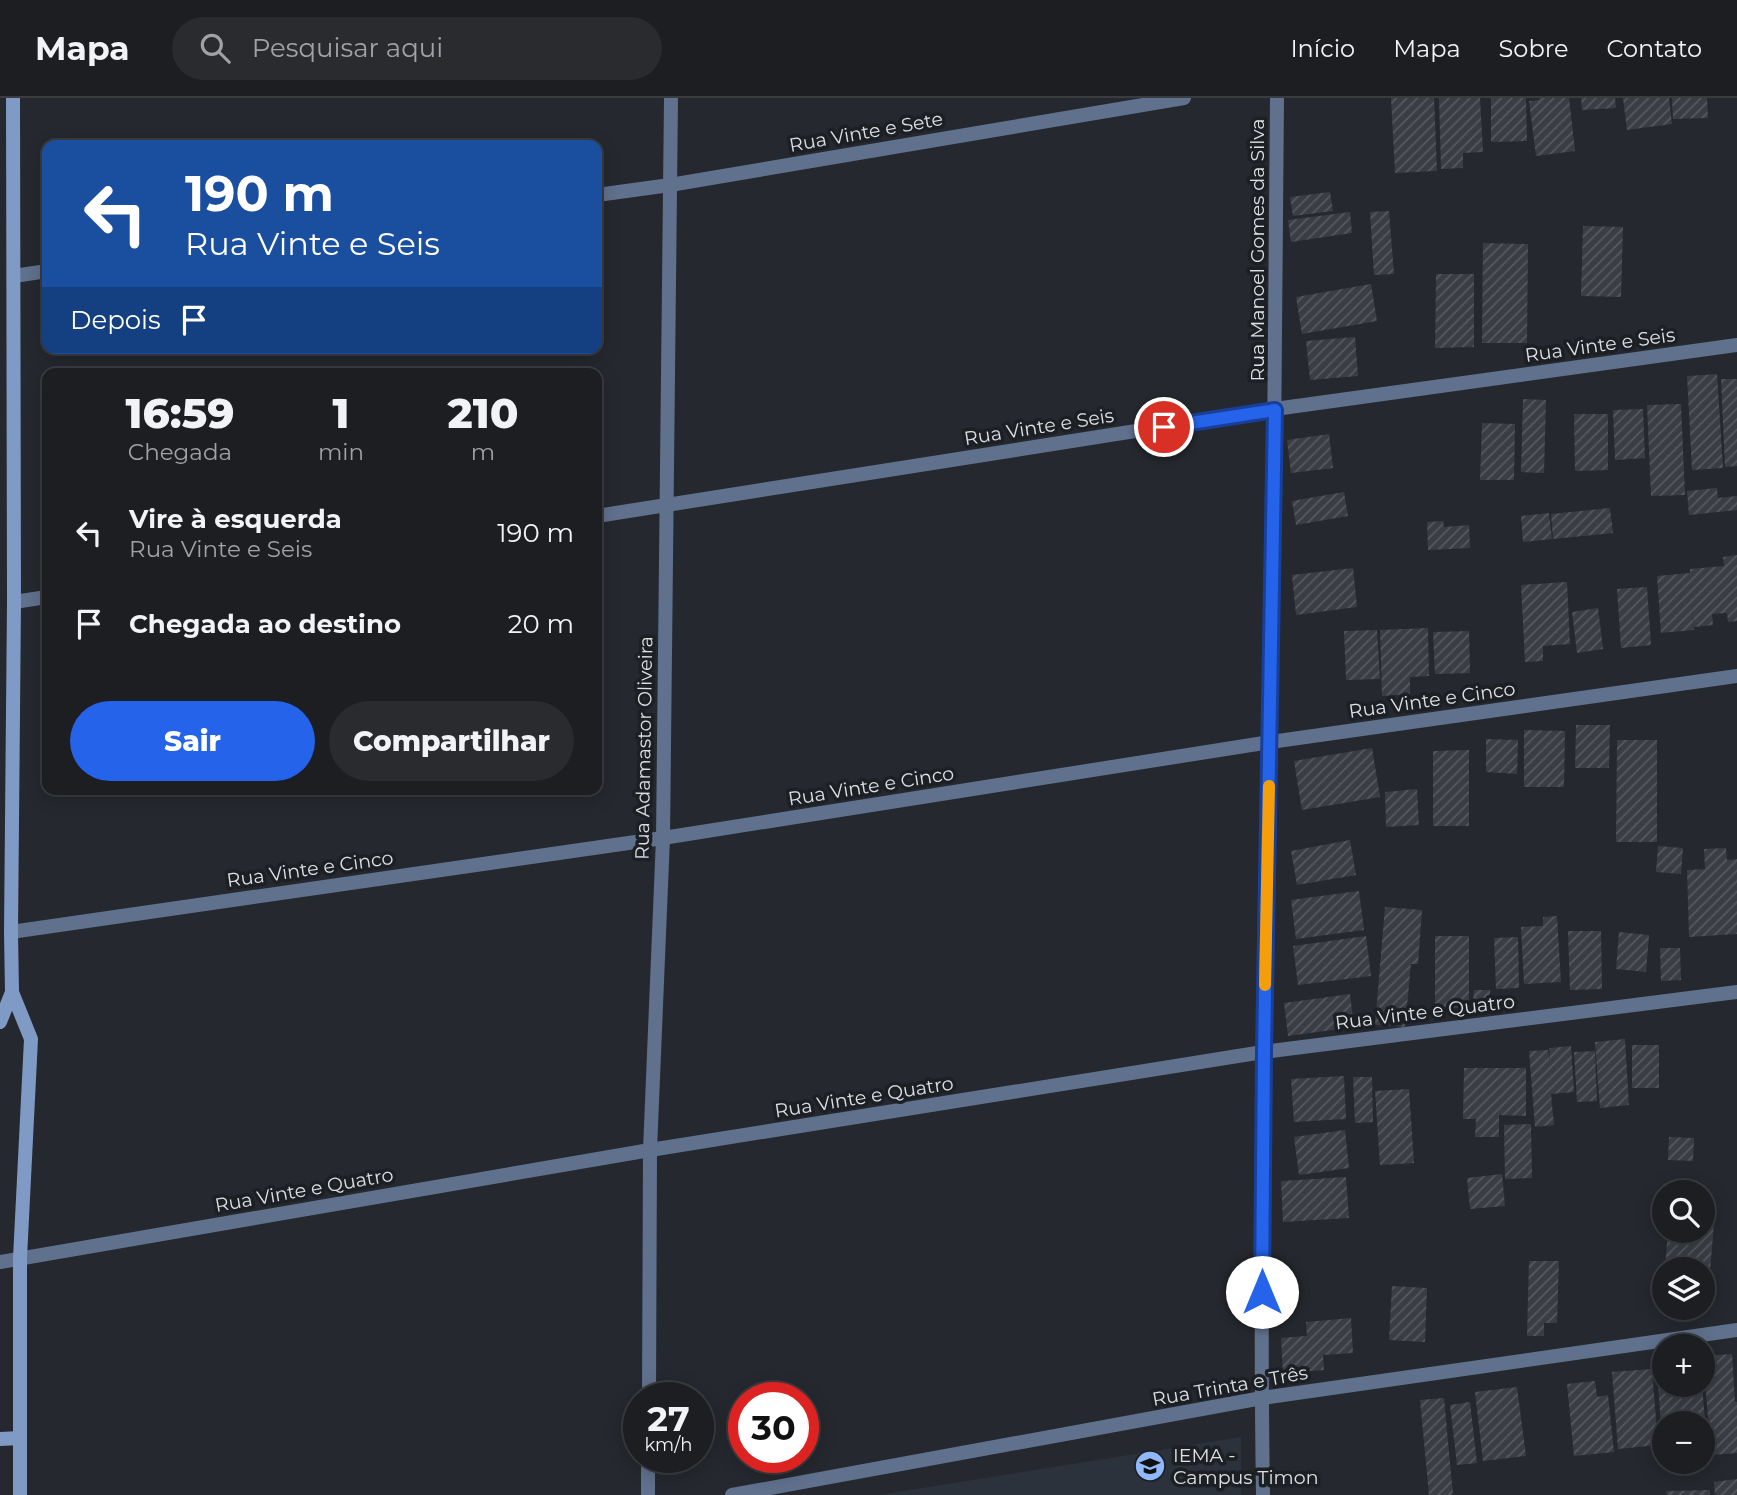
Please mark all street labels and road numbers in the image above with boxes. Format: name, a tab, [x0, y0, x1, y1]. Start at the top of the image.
street label: Rua Vinte e Sete	[787, 107, 945, 157]
street label: Rua Manoel Gomes da Silva	[1246, 119, 1269, 381]
street label: Rua Vinte e Seis	[1523, 323, 1677, 367]
street label: Rua Vinte e Seis	[962, 404, 1116, 450]
street label: Rua Adamastor Oliveira	[631, 636, 657, 860]
street label: Rua Vinte e Cinco	[1347, 677, 1517, 723]
street label: Rua Vinte e Cinco	[786, 762, 956, 810]
street label: Rua Vinte e Cinco	[225, 846, 395, 892]
street label: Rua Vinte e Quatro	[1334, 990, 1516, 1034]
street label: Rua Vinte e Quatro	[773, 1071, 955, 1122]
street label: Rua Vinte e Quatro	[213, 1163, 395, 1217]
street label: Rua Trinta e Três	[1150, 1361, 1310, 1411]

